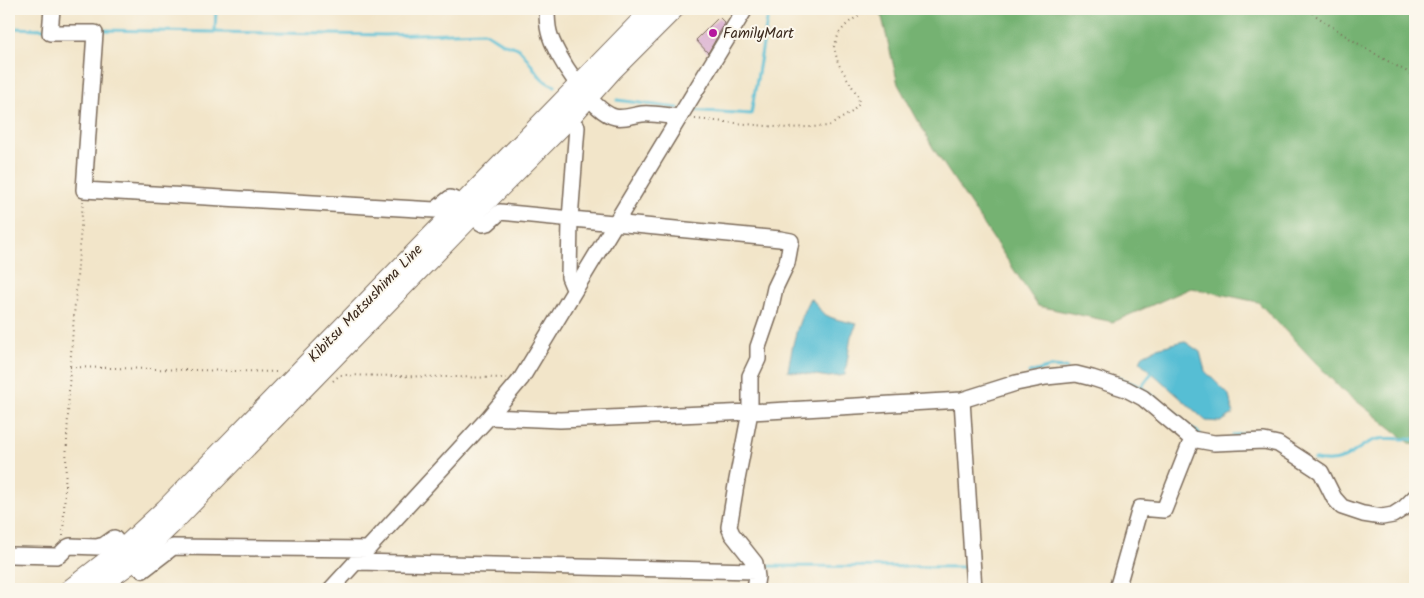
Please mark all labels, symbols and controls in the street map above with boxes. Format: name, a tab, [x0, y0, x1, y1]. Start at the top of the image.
place label: FamilyMart	[723, 22, 794, 46]
marker: FamilyMart	[707, 27, 719, 39]
street label: Kibitsu Matsushima Line	[303, 239, 429, 369]

